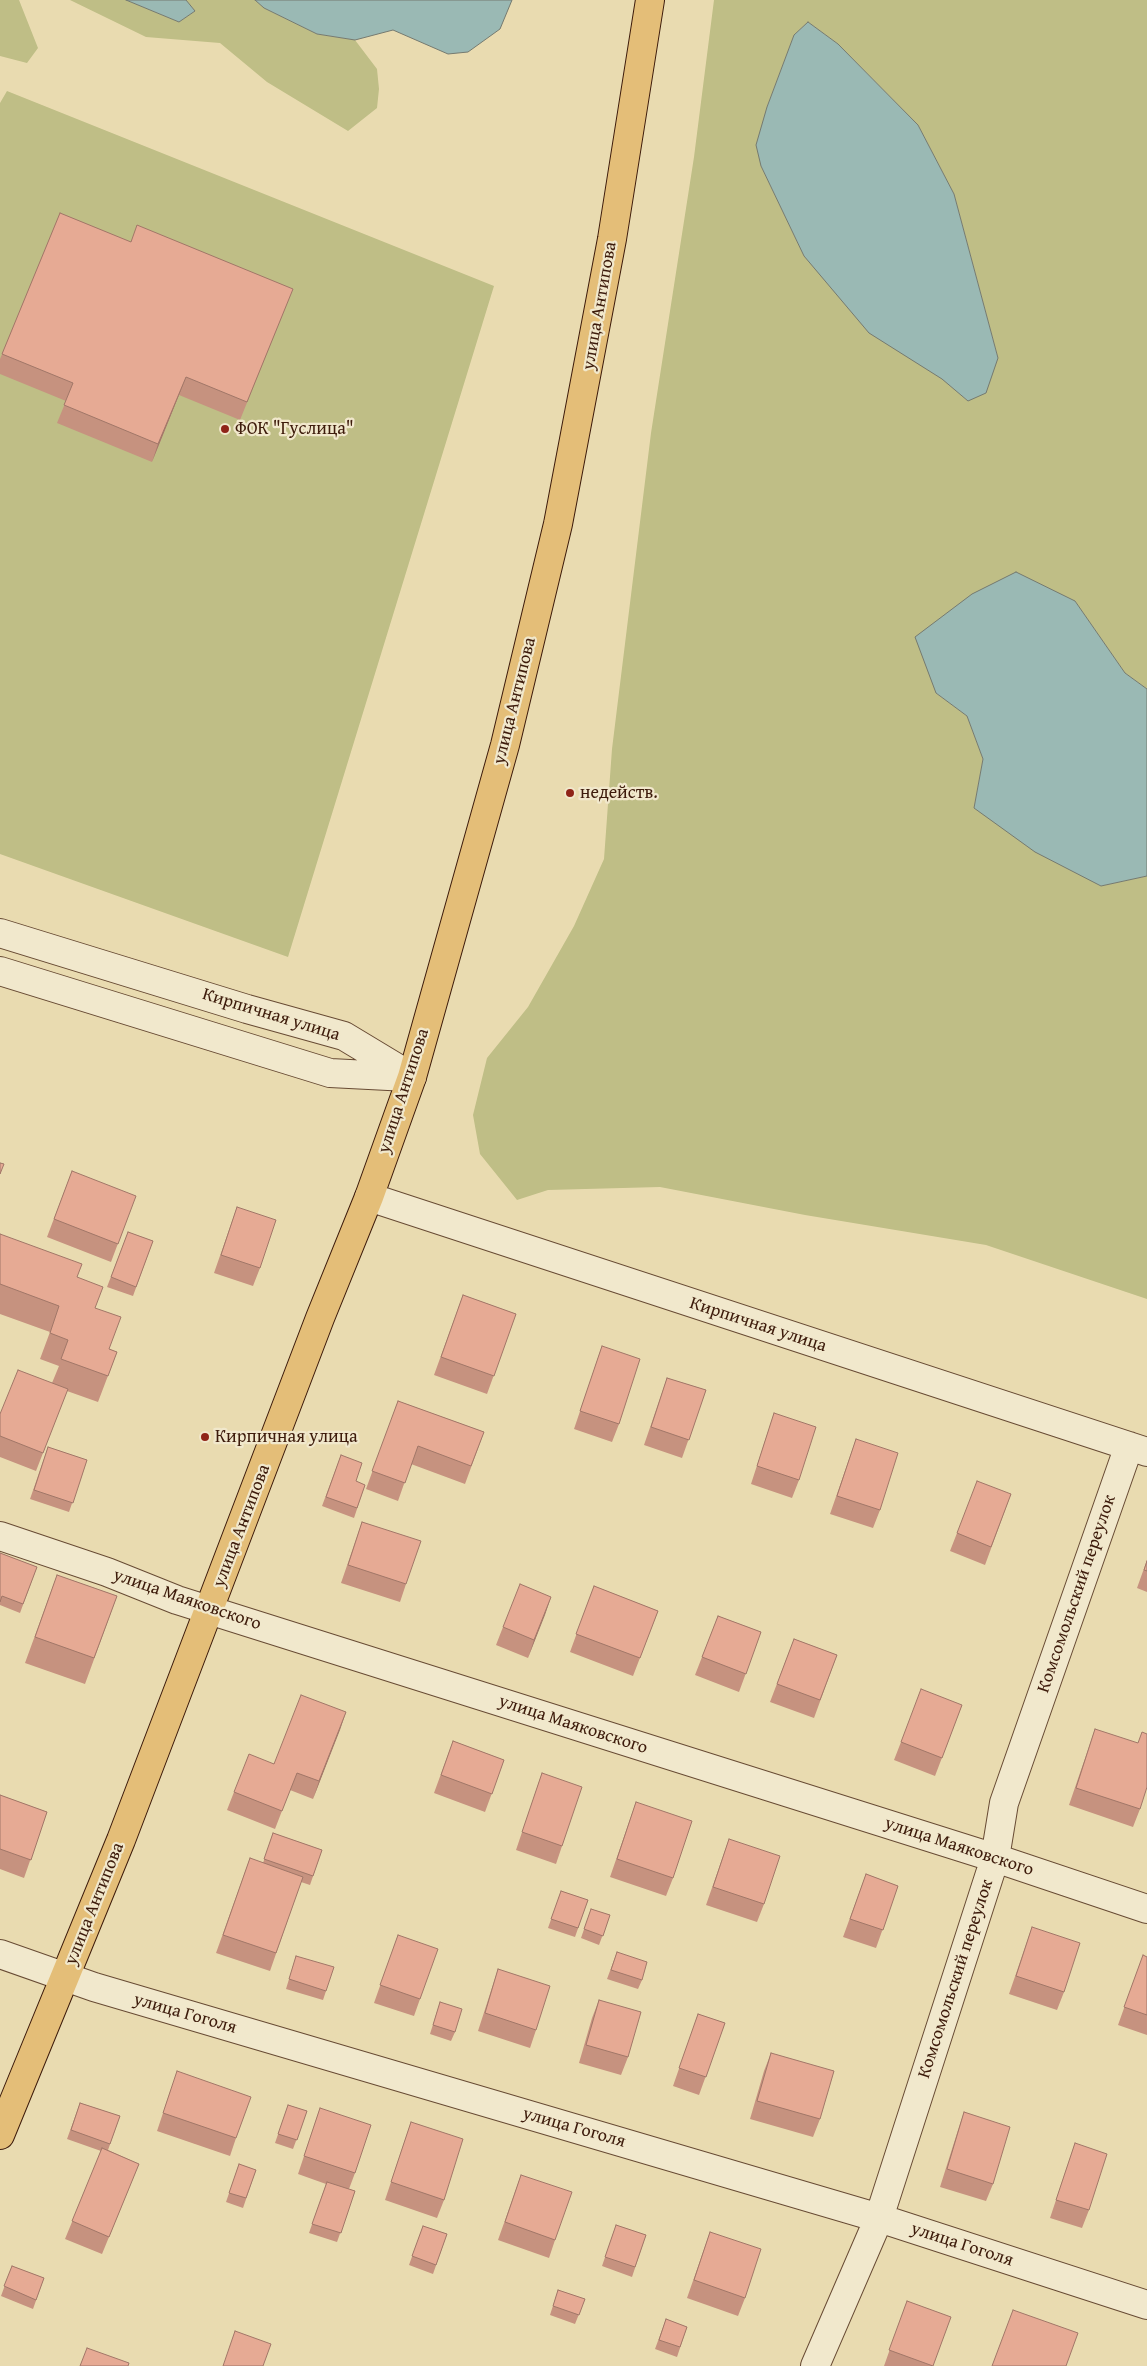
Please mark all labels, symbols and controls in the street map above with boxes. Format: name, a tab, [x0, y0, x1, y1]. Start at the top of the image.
street label: улица Антипова	[578, 240, 622, 372]
place label: ФОК "Гуслица"	[235, 418, 354, 440]
marker: ФОК "Гуслица"	[219, 423, 231, 435]
street label: улица Антипова	[489, 635, 541, 767]
place label: недейств.	[580, 782, 658, 804]
marker: недейств.	[564, 787, 576, 799]
street label: Кирпичная улица	[200, 984, 342, 1046]
street label: улица Антипова	[374, 1026, 434, 1156]
street label: Кирпичная улица	[687, 1293, 829, 1357]
place label: Кирпичная улица	[215, 1426, 358, 1448]
marker: Кирпичная улица	[199, 1431, 211, 1443]
street label: улица Антипова	[209, 1461, 275, 1591]
street label: Комсомольский переулок	[1033, 1492, 1121, 1696]
street label: улица Маяковского	[110, 1565, 264, 1635]
street label: улица Маяковского	[496, 1691, 650, 1759]
street label: улица Маяковского	[882, 1813, 1036, 1881]
street label: улица Антипова	[61, 1840, 129, 1968]
street label: Комсомольский переулок	[914, 1877, 998, 2081]
street label: улица Гоголя	[131, 1989, 239, 2039]
street label: улица Гоголя	[520, 2103, 628, 2153]
street label: улица Гоголя	[908, 2218, 1016, 2272]

